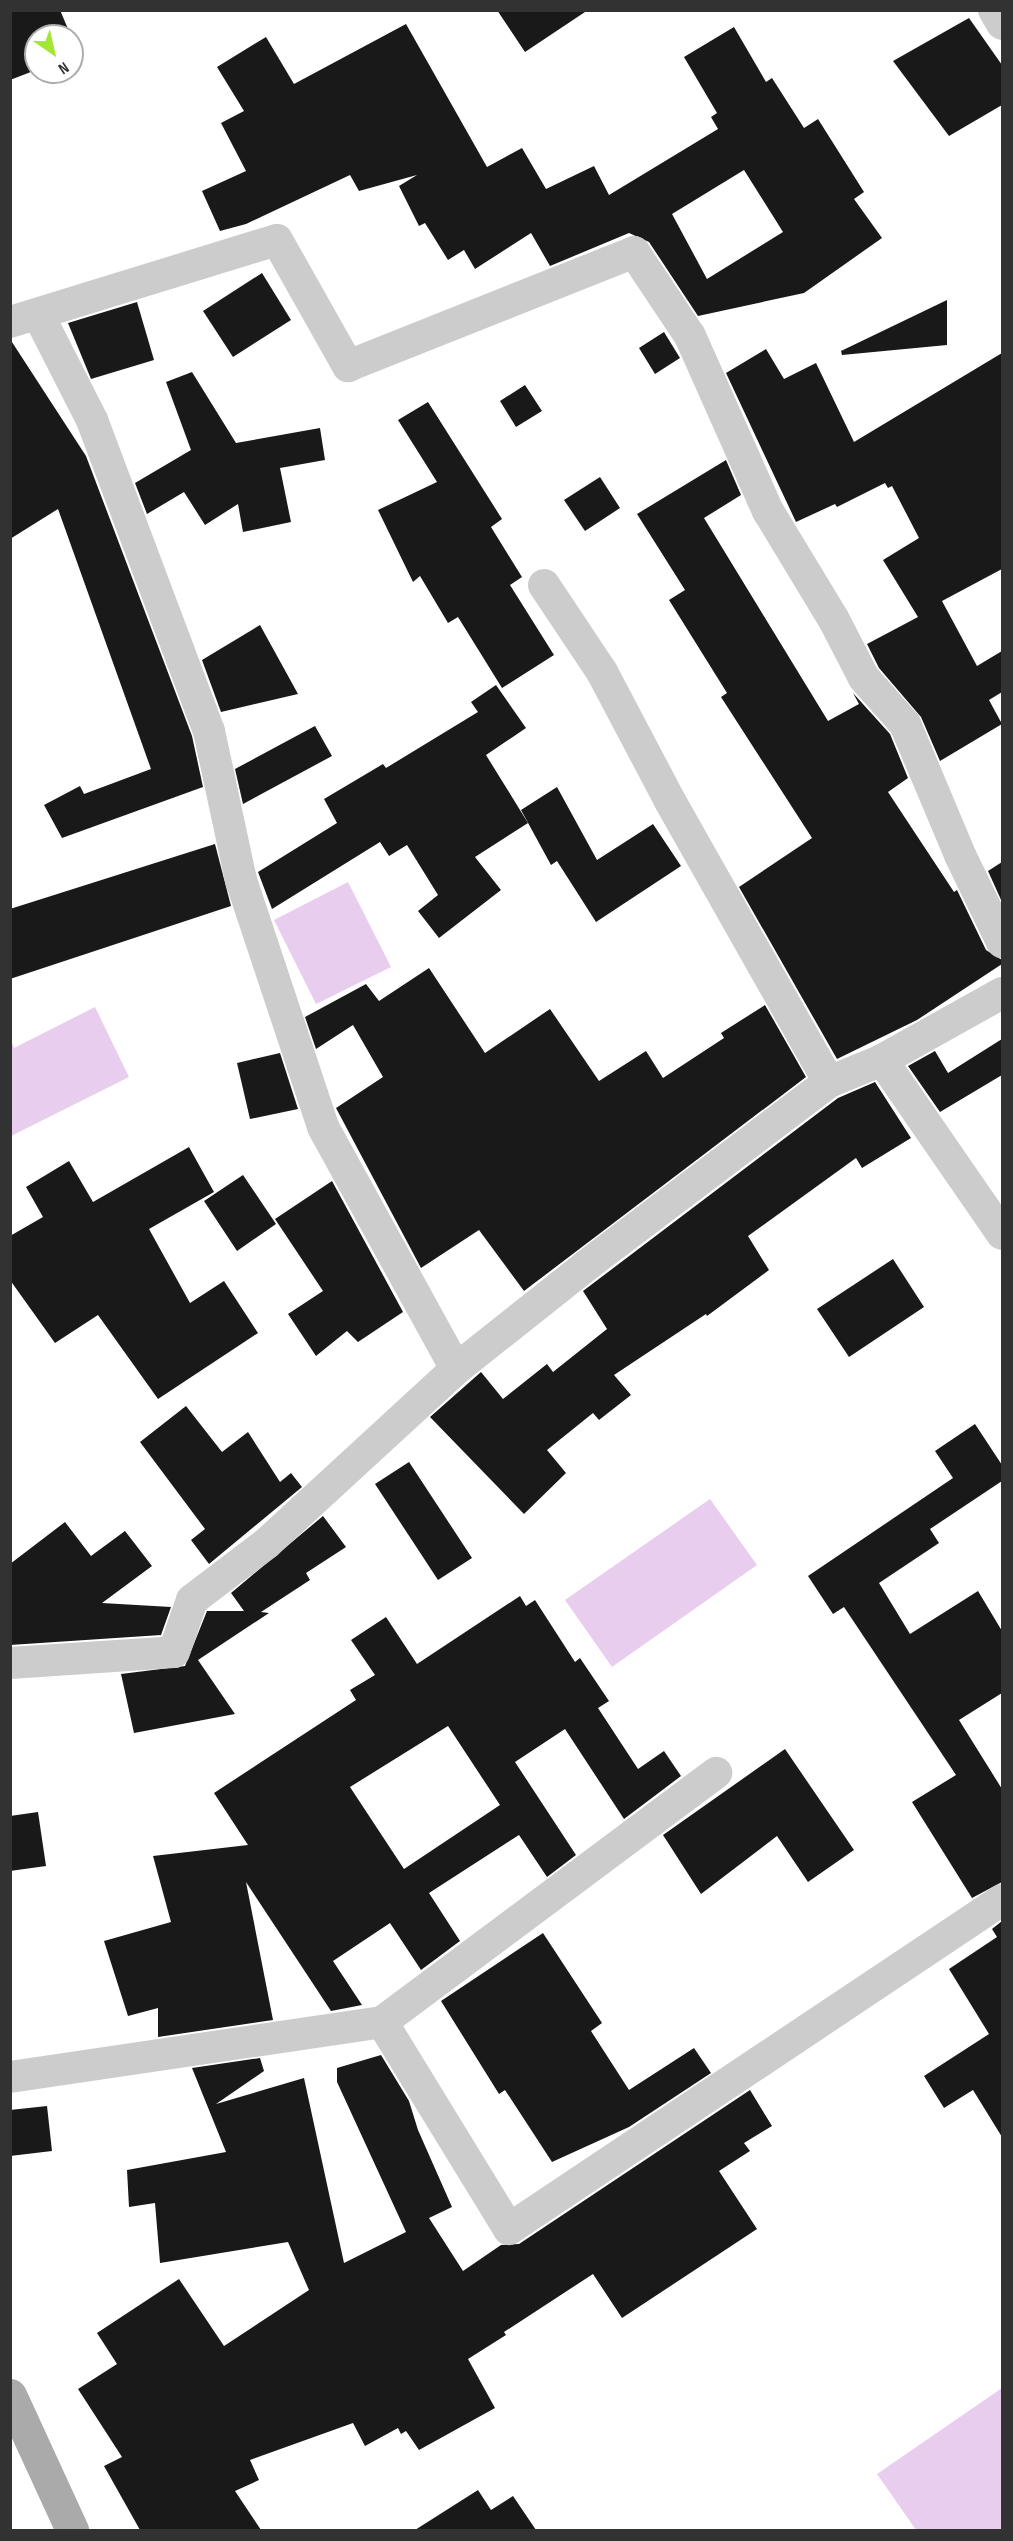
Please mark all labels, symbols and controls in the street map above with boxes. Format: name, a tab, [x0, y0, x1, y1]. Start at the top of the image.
north arrow	[24, 24, 84, 84]
text: N	[54, 57, 72, 78]

